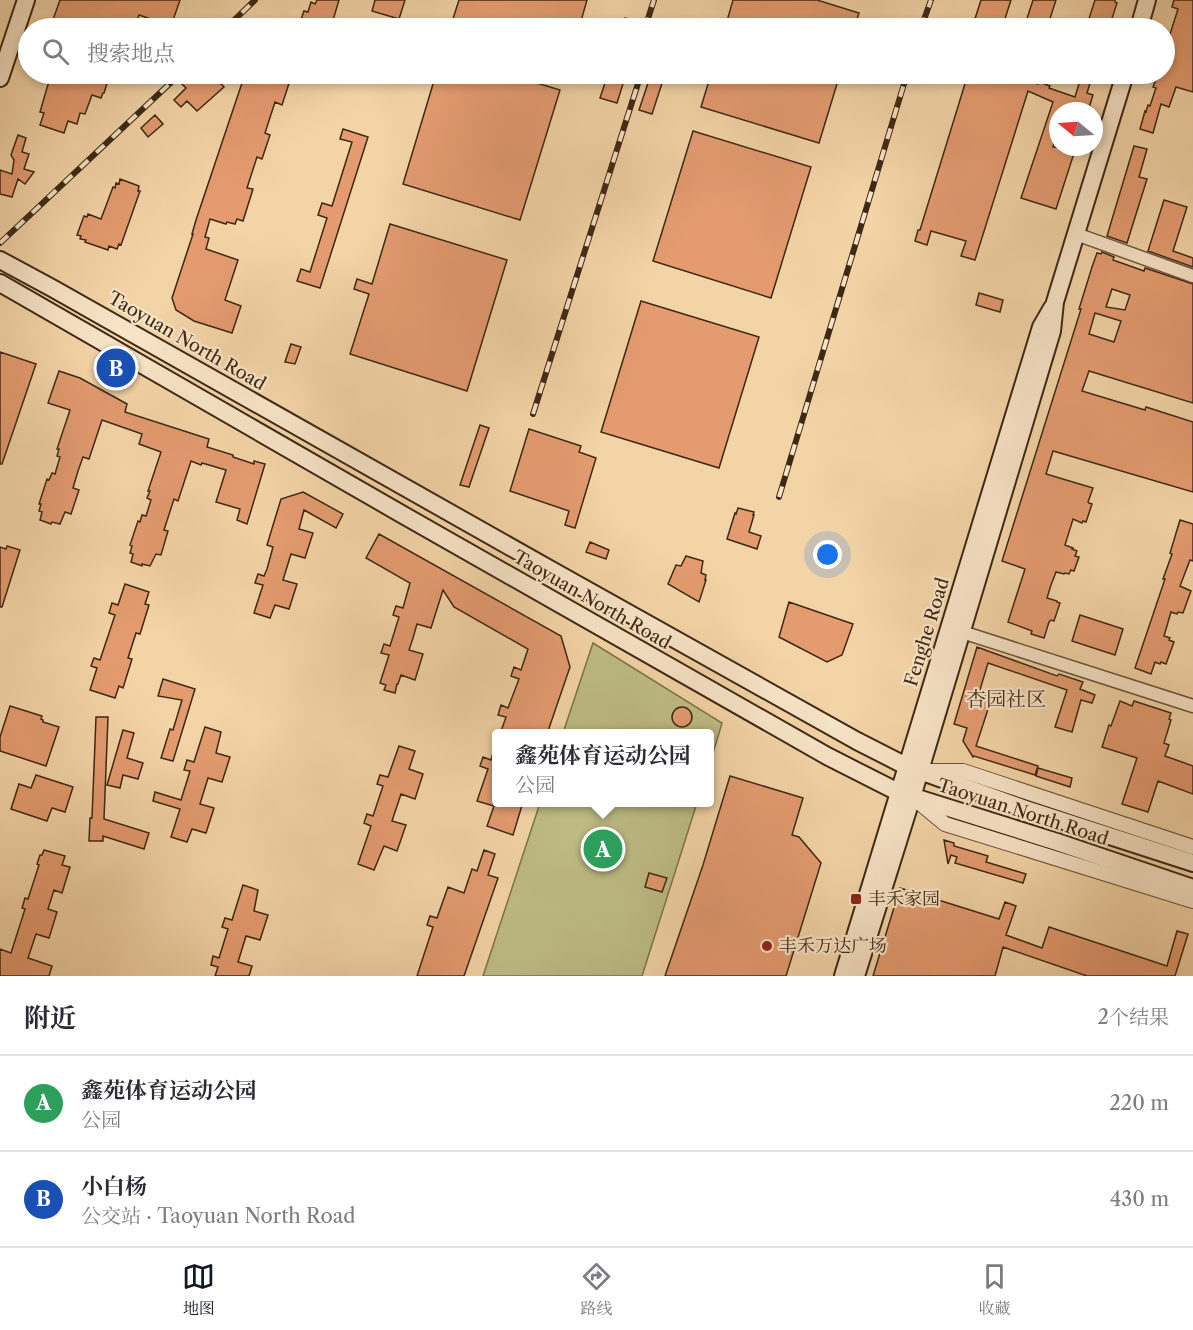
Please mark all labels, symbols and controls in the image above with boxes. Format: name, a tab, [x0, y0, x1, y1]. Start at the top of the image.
search box	[18, 18, 1175, 84]
icon: search	[39, 35, 72, 68]
text: 搜索地点	[87, 40, 175, 67]
north arrow	[1049, 102, 1103, 156]
street label: Taoyuan North Road	[104, 287, 270, 395]
pin: B	[96, 346, 136, 391]
your location	[813, 540, 842, 569]
street label: Taoyuan North Road	[509, 546, 675, 654]
street label: Fenghe Road	[900, 575, 954, 689]
district label: 杏园社区	[966, 687, 1046, 711]
popup	[492, 729, 714, 807]
text: 鑫苑体育运动公园	[515, 742, 691, 769]
text: 公园	[515, 773, 555, 797]
street label: Taoyuan North Road	[935, 774, 1111, 850]
pin: A	[584, 826, 622, 872]
place label: 丰禾家园	[868, 888, 940, 910]
marker: 丰禾家园	[849, 892, 863, 906]
place label: 丰禾万达广场	[779, 935, 887, 957]
marker: 丰禾万达广场	[760, 939, 774, 953]
text: 附近	[24, 1002, 76, 1034]
text: 2个结果	[1098, 1005, 1169, 1029]
text: 鑫苑体育运动公园	[81, 1077, 257, 1104]
text: A	[36, 1091, 51, 1115]
text: 220 m	[1109, 1091, 1169, 1115]
text: 公园	[81, 1108, 121, 1132]
text: 小白杨	[81, 1173, 147, 1200]
text: B	[36, 1187, 51, 1211]
text: 430 m	[1110, 1187, 1169, 1211]
text: 公交站 · Taoyuan North Road	[81, 1204, 356, 1228]
tab: 地图	[182, 1260, 215, 1319]
tab: 路线	[580, 1260, 613, 1319]
tab: 收藏	[978, 1260, 1011, 1319]

